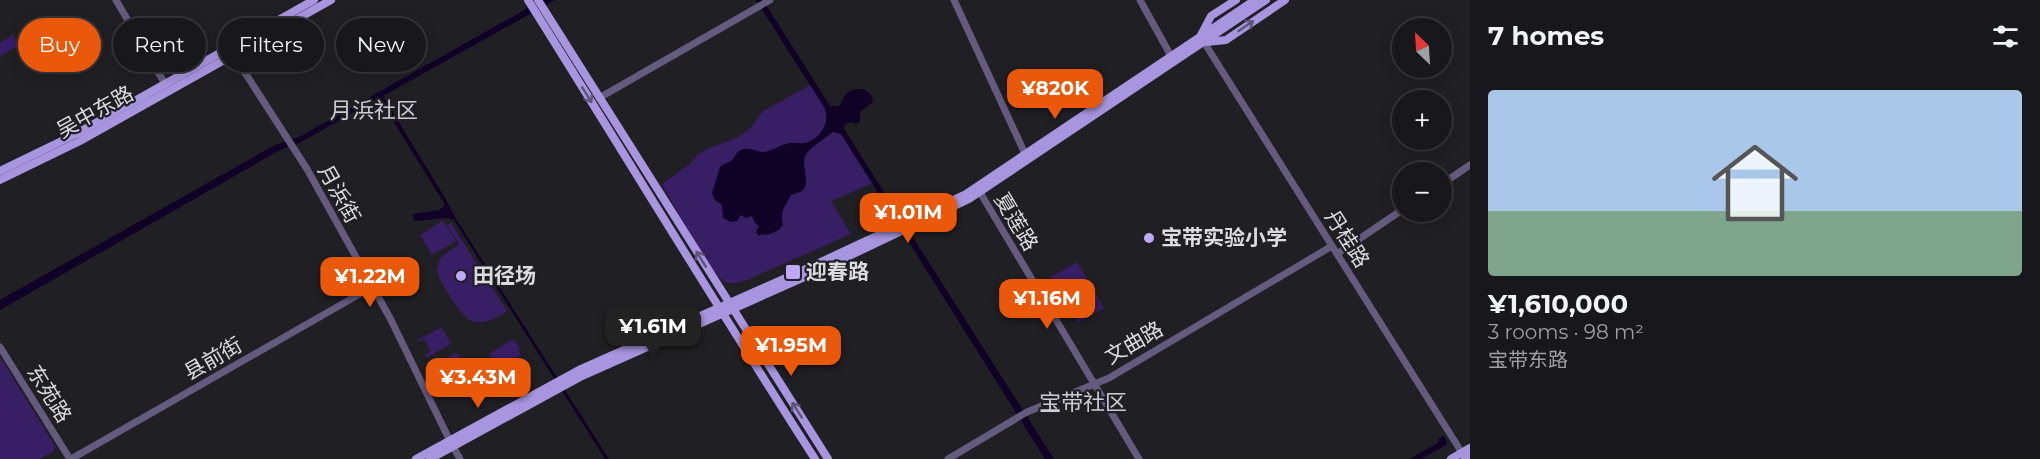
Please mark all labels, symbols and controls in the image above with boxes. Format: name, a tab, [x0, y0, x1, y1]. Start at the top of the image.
chip: Buy	[18, 18, 101, 72]
chip: Rent	[113, 18, 206, 72]
chip: Filters	[218, 18, 324, 72]
chip: New	[336, 18, 426, 72]
north arrow	[1392, 18, 1452, 78]
map controls	[1392, 18, 1452, 222]
one-way arrow	[1237, 20, 1254, 32]
text: 7 homes	[1488, 20, 1604, 52]
icon: filters	[1989, 20, 2022, 53]
pin: ¥820K	[1013, 69, 1097, 120]
text: ¥820K	[1021, 76, 1089, 100]
street label: 吴中东路	[52, 80, 138, 143]
one-way arrow	[581, 86, 593, 103]
button: +	[1392, 90, 1452, 150]
district label: 月浜社区	[330, 97, 418, 124]
icon: home	[1701, 129, 1809, 237]
street label: 月浜街	[313, 160, 366, 227]
button: −	[1392, 162, 1452, 222]
street label: 夏莲路	[989, 188, 1043, 255]
pin: ¥1.01M	[859, 193, 957, 244]
text: ¥1.01M	[874, 200, 942, 224]
street label: 丹桂路	[1320, 205, 1375, 272]
place label: 宝带实验小学	[1161, 225, 1287, 250]
marker: 宝带实验小学	[1142, 231, 1156, 245]
one-way arrow	[694, 251, 706, 268]
pin: ¥1.22M	[321, 257, 419, 308]
place label: 迎春路	[806, 259, 869, 284]
place label: 田径场	[473, 263, 536, 288]
marker: 迎春路	[784, 263, 802, 281]
text: ¥1.22M	[334, 264, 406, 288]
marker: 田径场	[454, 269, 468, 283]
pin: ¥1.16M	[998, 279, 1096, 330]
text: ¥1.16M	[1013, 286, 1081, 310]
text: ¥1,610,000	[1488, 288, 1628, 320]
pin: ¥1.61M	[604, 307, 702, 358]
text: ¥1.61M	[619, 314, 687, 338]
street label: 文曲路	[1100, 316, 1167, 369]
text: 3 rooms · 98 m²	[1488, 320, 1644, 344]
pin: ¥1.95M	[742, 326, 840, 377]
street label: 县前街	[179, 332, 246, 385]
text: ¥1.95M	[755, 333, 827, 357]
text: 宝带东路	[1488, 348, 1568, 372]
pin: ¥3.43M	[429, 358, 527, 409]
street label: 东苑路	[22, 360, 77, 427]
text: ¥3.43M	[440, 365, 516, 389]
district label: 宝带社区	[1039, 389, 1127, 416]
one-way arrow	[790, 402, 802, 419]

